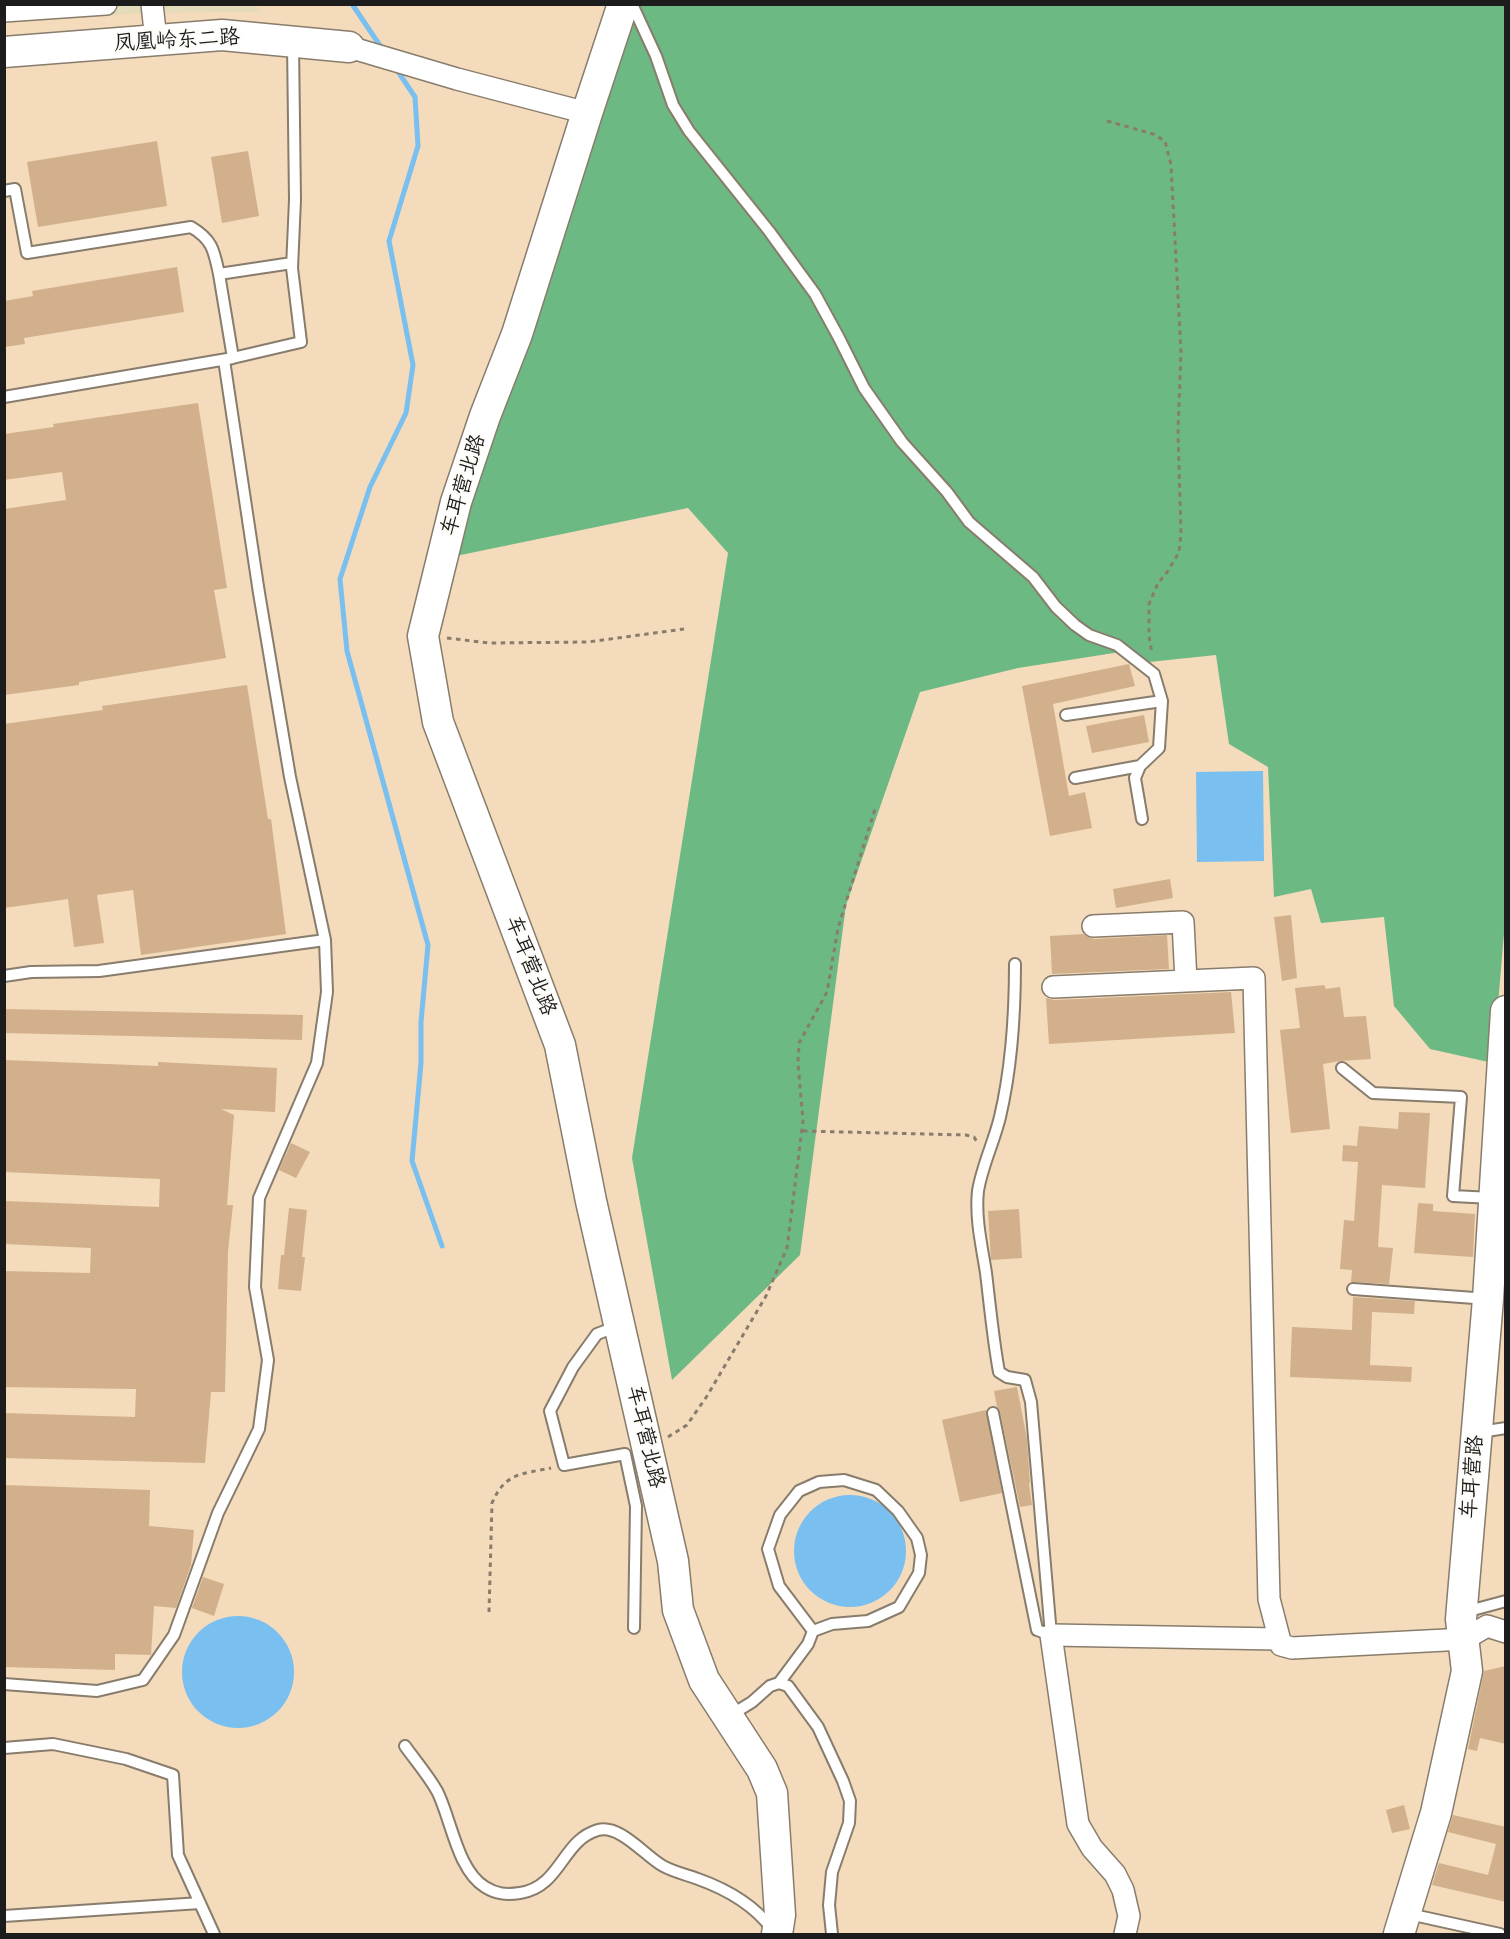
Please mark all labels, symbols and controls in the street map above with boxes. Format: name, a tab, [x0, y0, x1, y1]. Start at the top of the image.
street label: 凤凰岭东二路	[113, 25, 241, 57]
street label: 车耳营北路	[437, 431, 491, 539]
street label: 车耳营北路	[499, 912, 561, 1020]
street label: 车耳营北路	[621, 1383, 669, 1491]
street label: 车耳营路	[1457, 1434, 1489, 1520]

